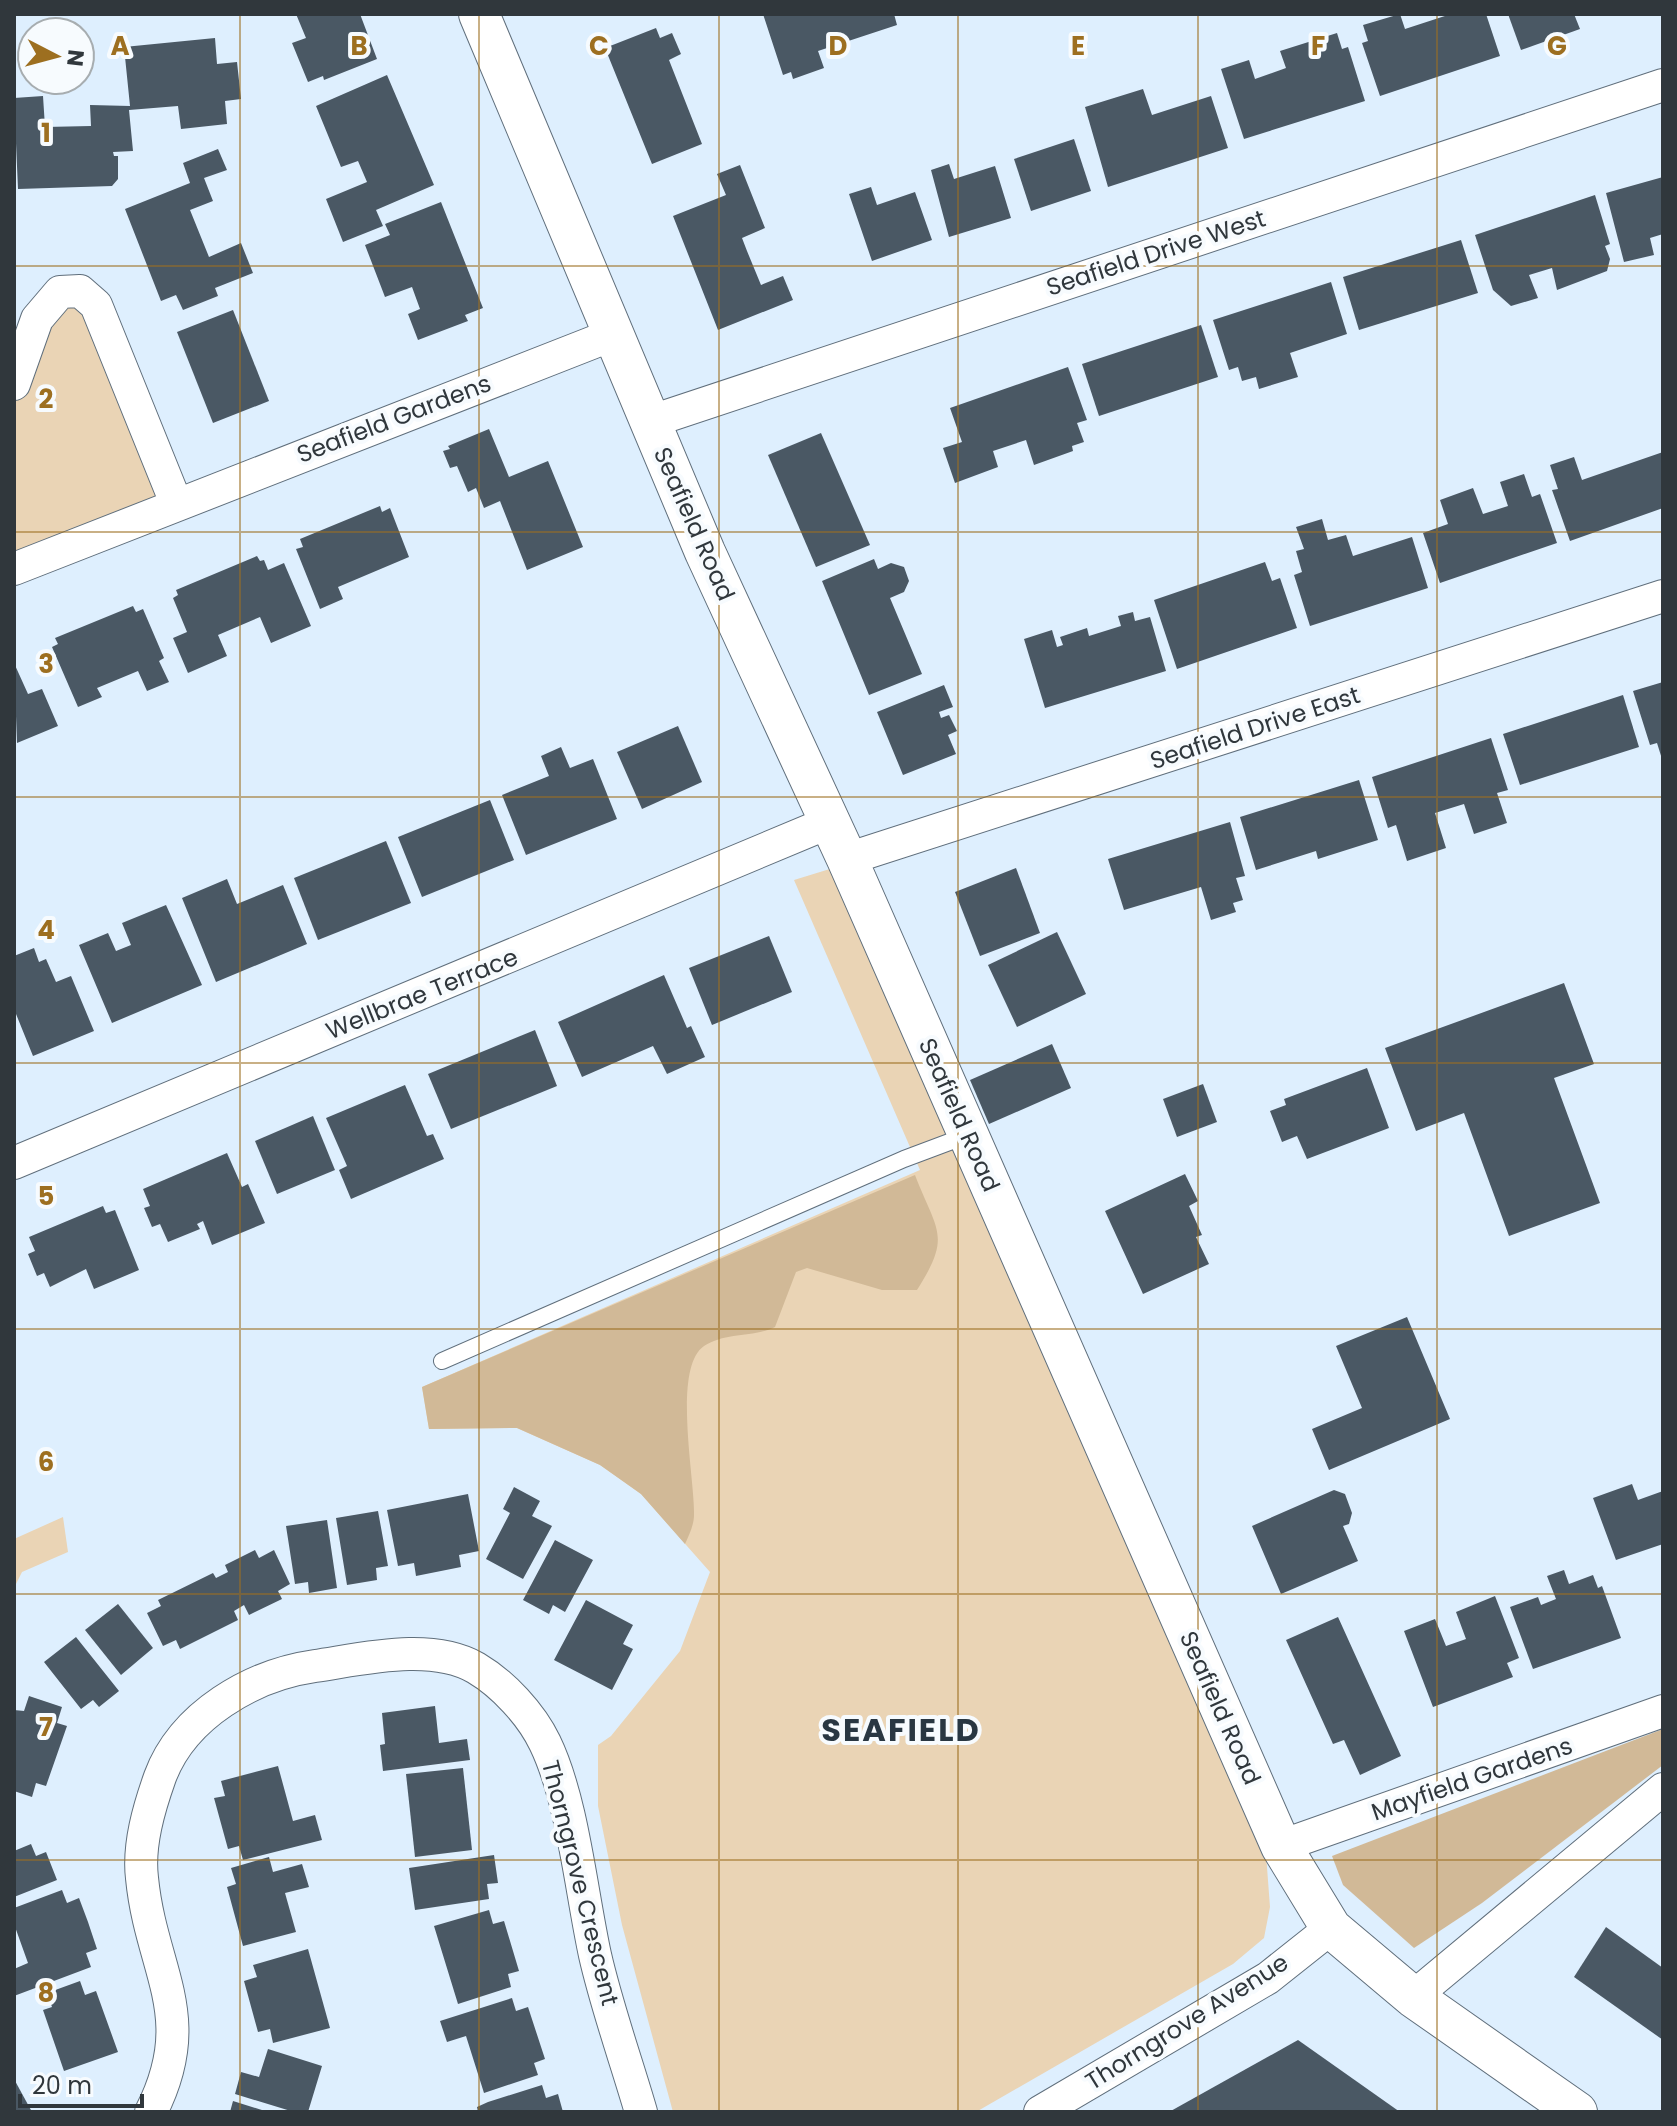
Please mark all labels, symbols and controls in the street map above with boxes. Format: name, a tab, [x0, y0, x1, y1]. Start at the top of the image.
north arrow	[16, 16, 96, 96]
text: A	[110, 28, 130, 64]
text: B	[350, 28, 368, 64]
text: C	[589, 28, 609, 64]
text: D	[829, 28, 848, 64]
text: E	[1071, 28, 1085, 64]
text: F	[1311, 28, 1325, 64]
text: G	[1547, 28, 1567, 64]
text: N	[59, 48, 92, 68]
text: 1	[41, 115, 51, 151]
street label: Seafield Drive West	[1042, 202, 1270, 304]
street label: Seafield Gardens	[292, 366, 496, 471]
text: 2	[39, 381, 54, 417]
street label: Seafield Road	[646, 442, 743, 606]
text: 3	[38, 646, 54, 682]
street label: Seafield Drive East	[1146, 678, 1364, 777]
text: 4	[37, 912, 55, 948]
street label: Wellbrae Terrace	[321, 940, 523, 1047]
street label: Seafield Road	[911, 1033, 1008, 1197]
text: 5	[38, 1178, 54, 1214]
text: 6	[38, 1444, 54, 1480]
street label: Seafield Road	[1172, 1626, 1269, 1790]
district label: SEAFIELD	[821, 1707, 981, 1752]
text: 7	[39, 1709, 53, 1745]
street label: Mayfield Gardens	[1367, 1729, 1577, 1828]
street label: Thorngrove Crescent	[534, 1757, 627, 2009]
street label: Thorngrove Avenue	[1079, 1946, 1294, 2097]
text: 8	[38, 1975, 54, 2011]
scale bar	[20, 2058, 142, 2108]
text: 20 m	[32, 2069, 92, 2102]

